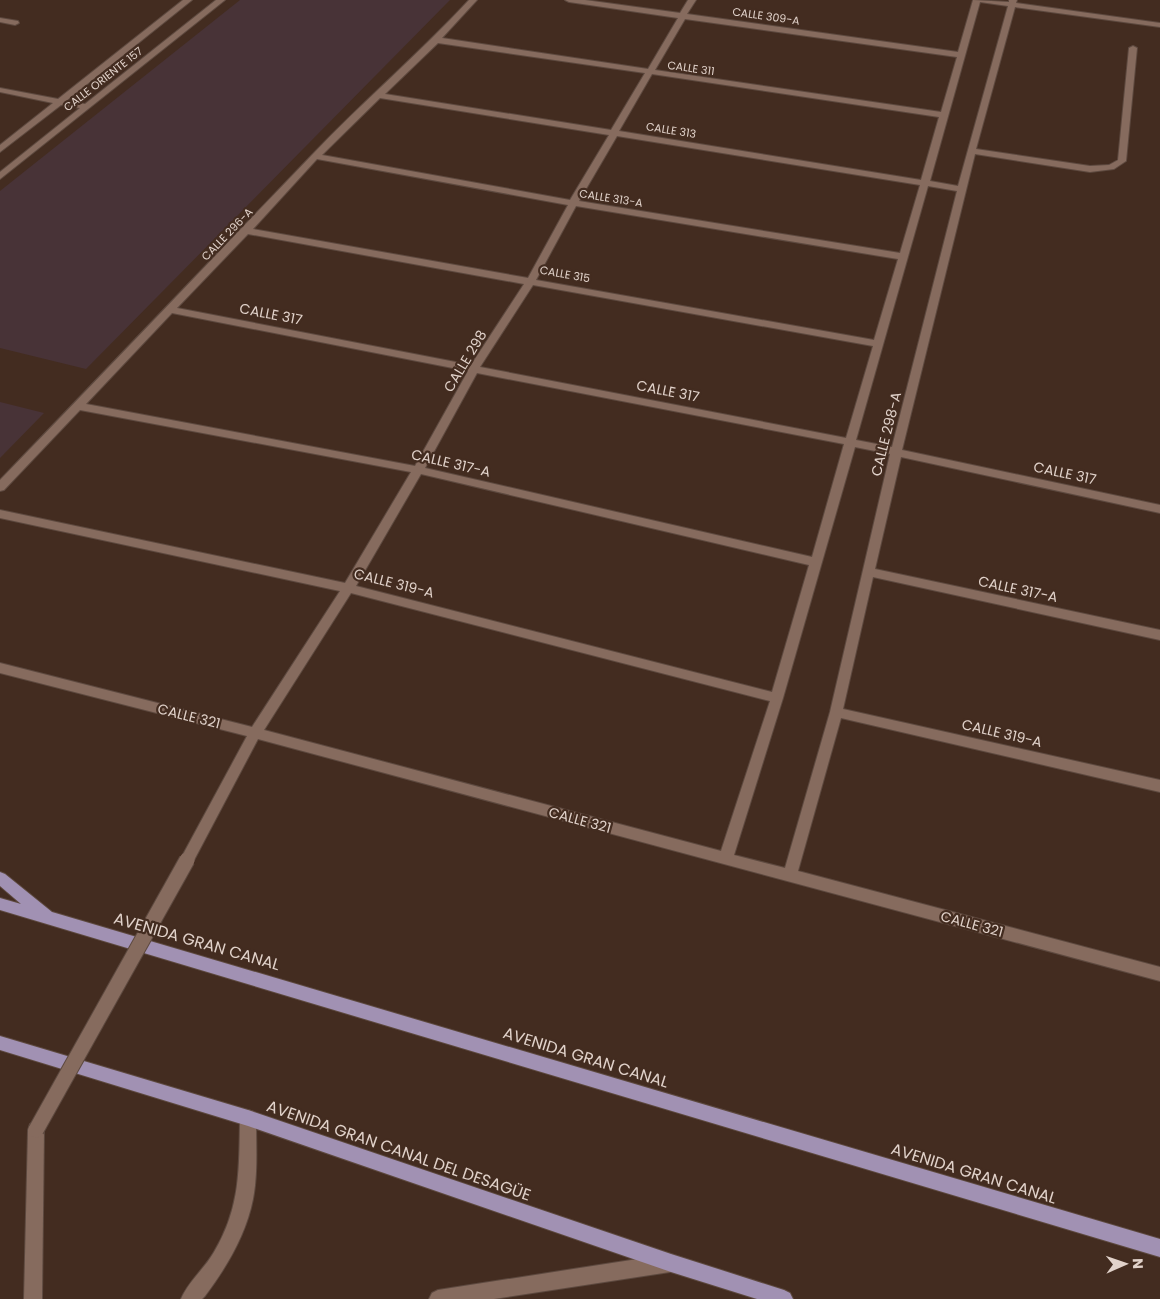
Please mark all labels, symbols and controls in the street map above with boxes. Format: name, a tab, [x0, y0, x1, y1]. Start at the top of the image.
street label: CALLE 309-A	[731, 3, 801, 29]
street label: CALLE ORIENTE 157	[60, 43, 146, 115]
street label: CALLE 311	[666, 57, 716, 79]
street label: CALLE 313	[645, 118, 697, 142]
street label: CALLE 313-A	[578, 185, 644, 211]
street label: CALLE 296-A	[198, 204, 257, 264]
street label: CALLE 315	[539, 262, 592, 286]
street label: CALLE 317	[238, 298, 304, 330]
street label: CALLE 298	[439, 326, 491, 396]
street label: CALLE 317	[635, 375, 701, 407]
street label: CALLE 298-A	[866, 390, 906, 478]
street label: CALLE 317-A	[409, 444, 493, 482]
street label: CALLE 317	[1032, 457, 1099, 489]
street label: CALLE 319-A	[352, 563, 436, 603]
street label: CALLE 317-A	[976, 571, 1060, 607]
street label: CALLE 321	[156, 699, 222, 733]
street label: CALLE 319-A	[960, 714, 1044, 752]
street label: CALLE 321	[546, 802, 614, 838]
street label: CALLE 321	[938, 906, 1006, 942]
street label: AVENIDA GRAN CANAL	[111, 907, 283, 976]
street label: AVENIDA GRAN CANAL	[500, 1021, 672, 1094]
street label: AVENIDA GRAN CANAL DEL DESAGÜE	[264, 1094, 534, 1207]
street label: AVENIDA GRAN CANAL	[888, 1137, 1060, 1210]
north arrow	[1100, 1239, 1150, 1289]
text: N	[1128, 1258, 1148, 1269]

